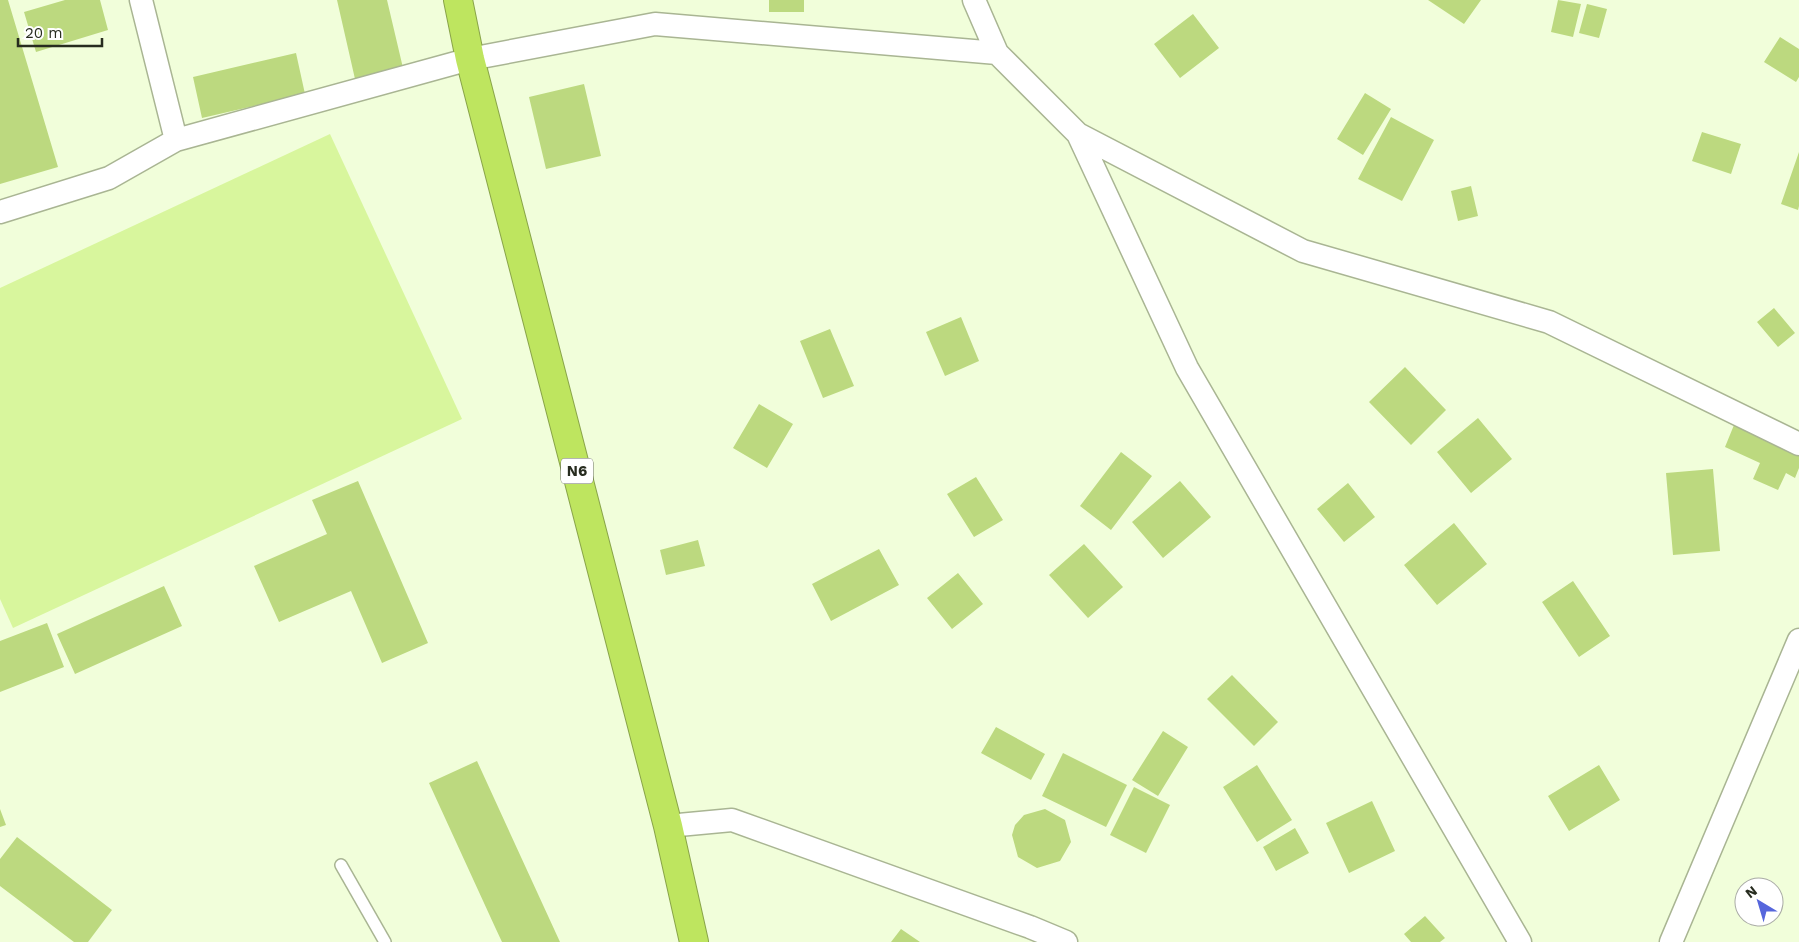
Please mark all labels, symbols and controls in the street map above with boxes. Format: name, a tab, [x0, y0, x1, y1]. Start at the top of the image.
scale bar	[18, 15, 101, 47]
text: 20 m	[25, 24, 63, 42]
road number: N6	[561, 458, 593, 484]
north arrow	[1734, 877, 1784, 927]
text: N	[1742, 882, 1760, 901]

